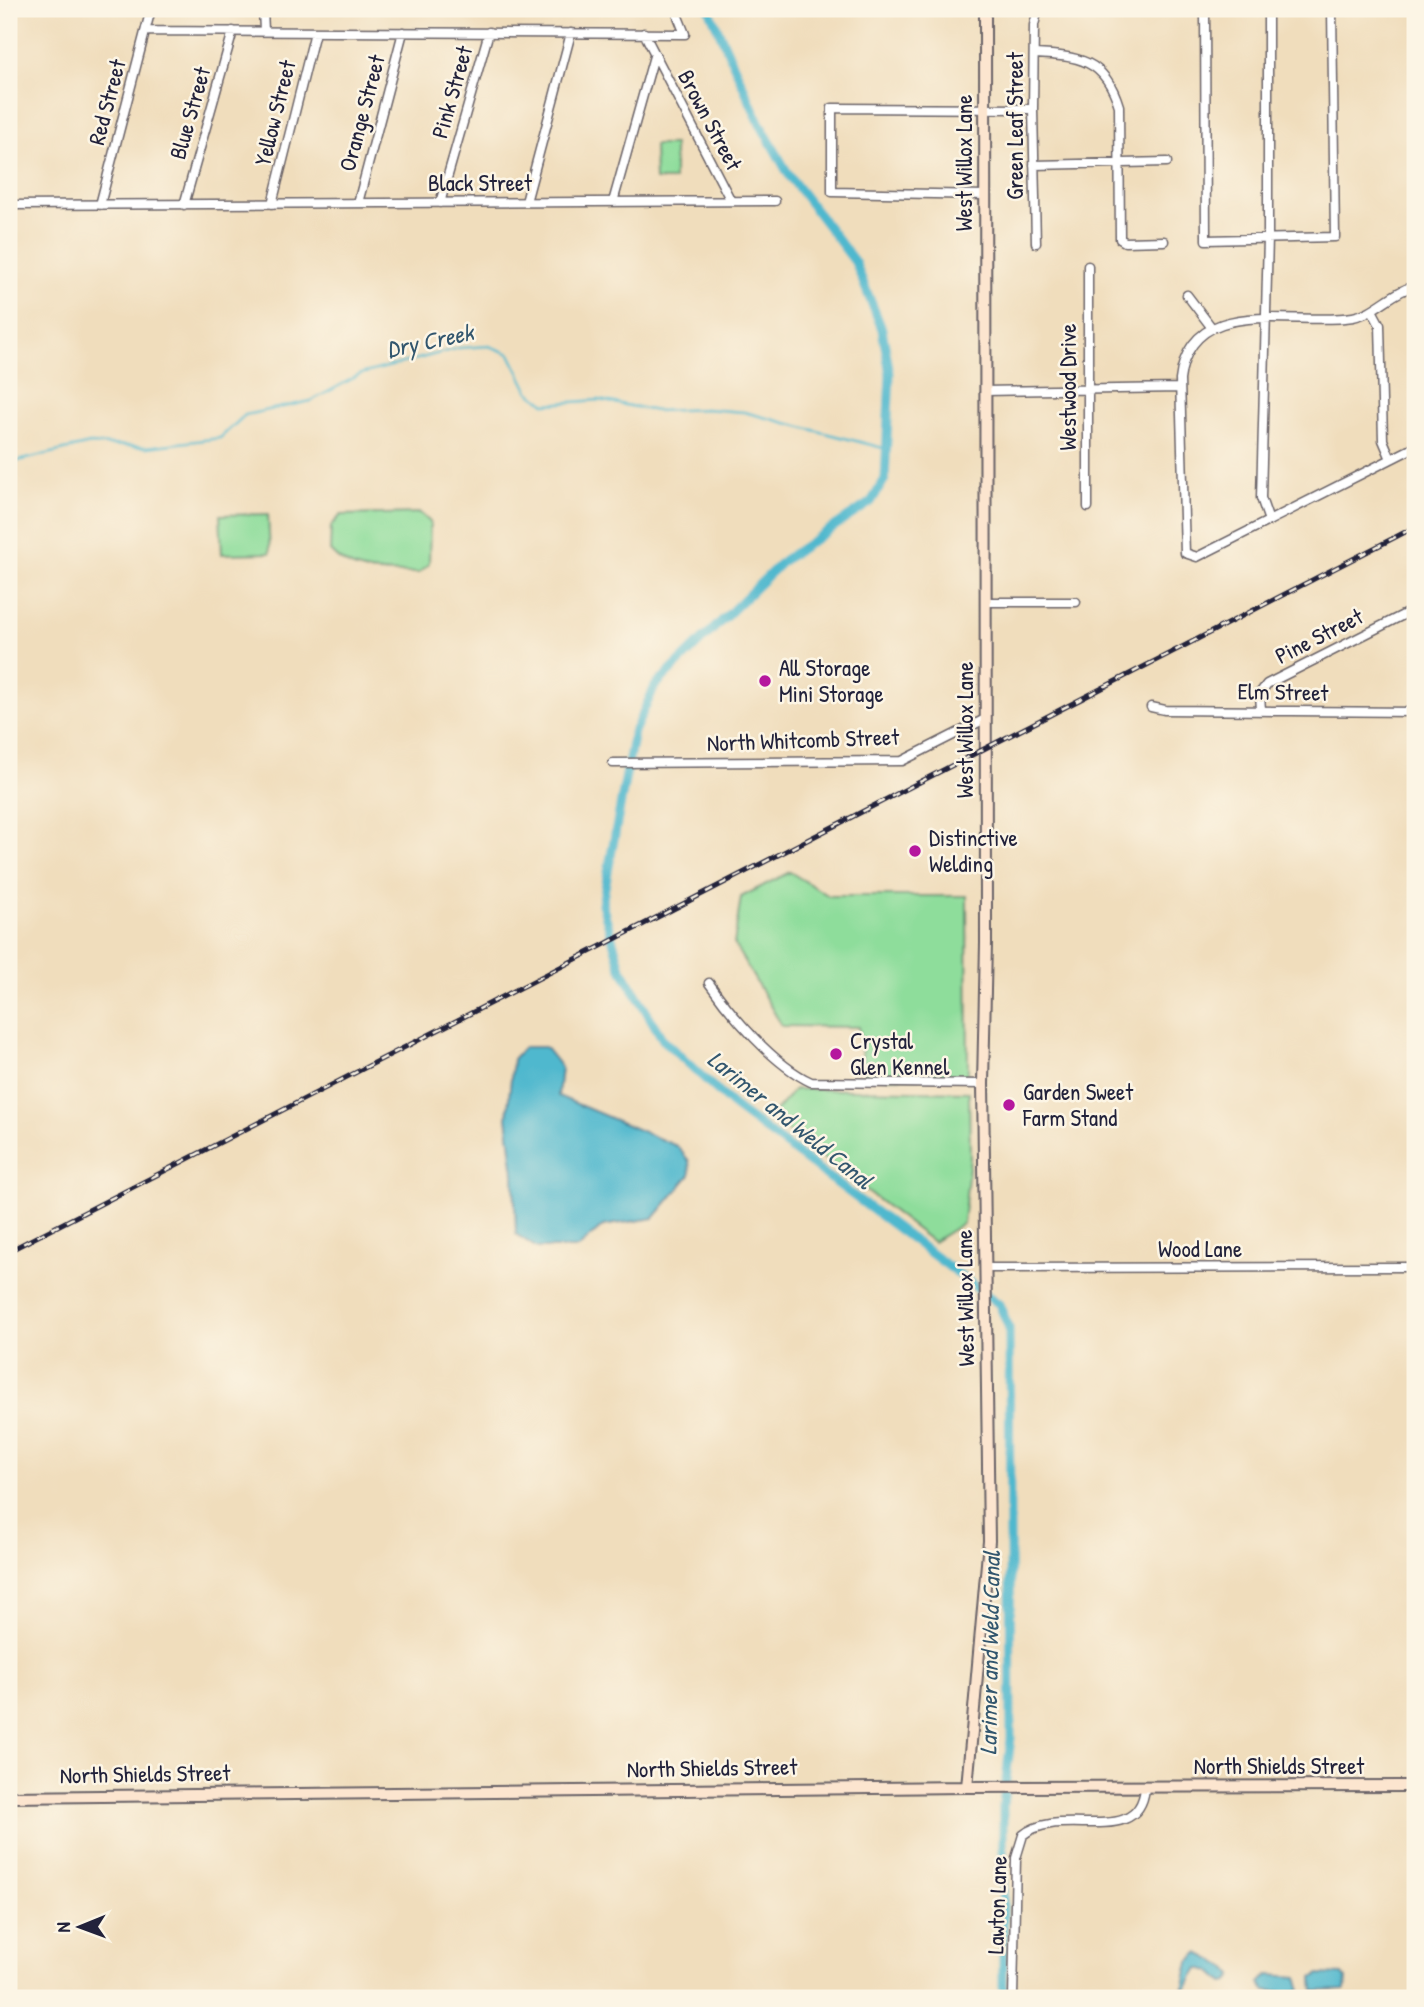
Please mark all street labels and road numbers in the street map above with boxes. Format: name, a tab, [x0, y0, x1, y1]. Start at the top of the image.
street label: Pink Street	[424, 41, 480, 142]
street label: Orange Street	[331, 50, 392, 174]
street label: Green Leaf Street	[999, 51, 1030, 200]
street label: Red Street	[80, 55, 133, 148]
street label: Yellow Street	[246, 56, 303, 169]
street label: Blue Street	[162, 62, 218, 163]
street label: Brown Street	[671, 64, 750, 176]
street label: West Willox Lane	[948, 95, 979, 231]
street label: Black Street	[428, 167, 533, 198]
street label: Westwood Drive	[1052, 324, 1083, 450]
street label: Pine Street	[1270, 600, 1369, 671]
street label: West Willox Lane	[949, 662, 980, 798]
street label: Elm Street	[1237, 675, 1330, 708]
street label: North Whitcomb Street	[706, 721, 901, 758]
street label: West Willox Lane	[948, 1229, 981, 1367]
street label: Wood Lane	[1158, 1233, 1242, 1264]
street label: North Shields Street	[626, 1750, 799, 1784]
street label: North Shields Street	[1194, 1750, 1365, 1781]
street label: North Shields Street	[59, 1756, 232, 1790]
street label: Lawton Lane	[979, 1855, 1014, 1955]

